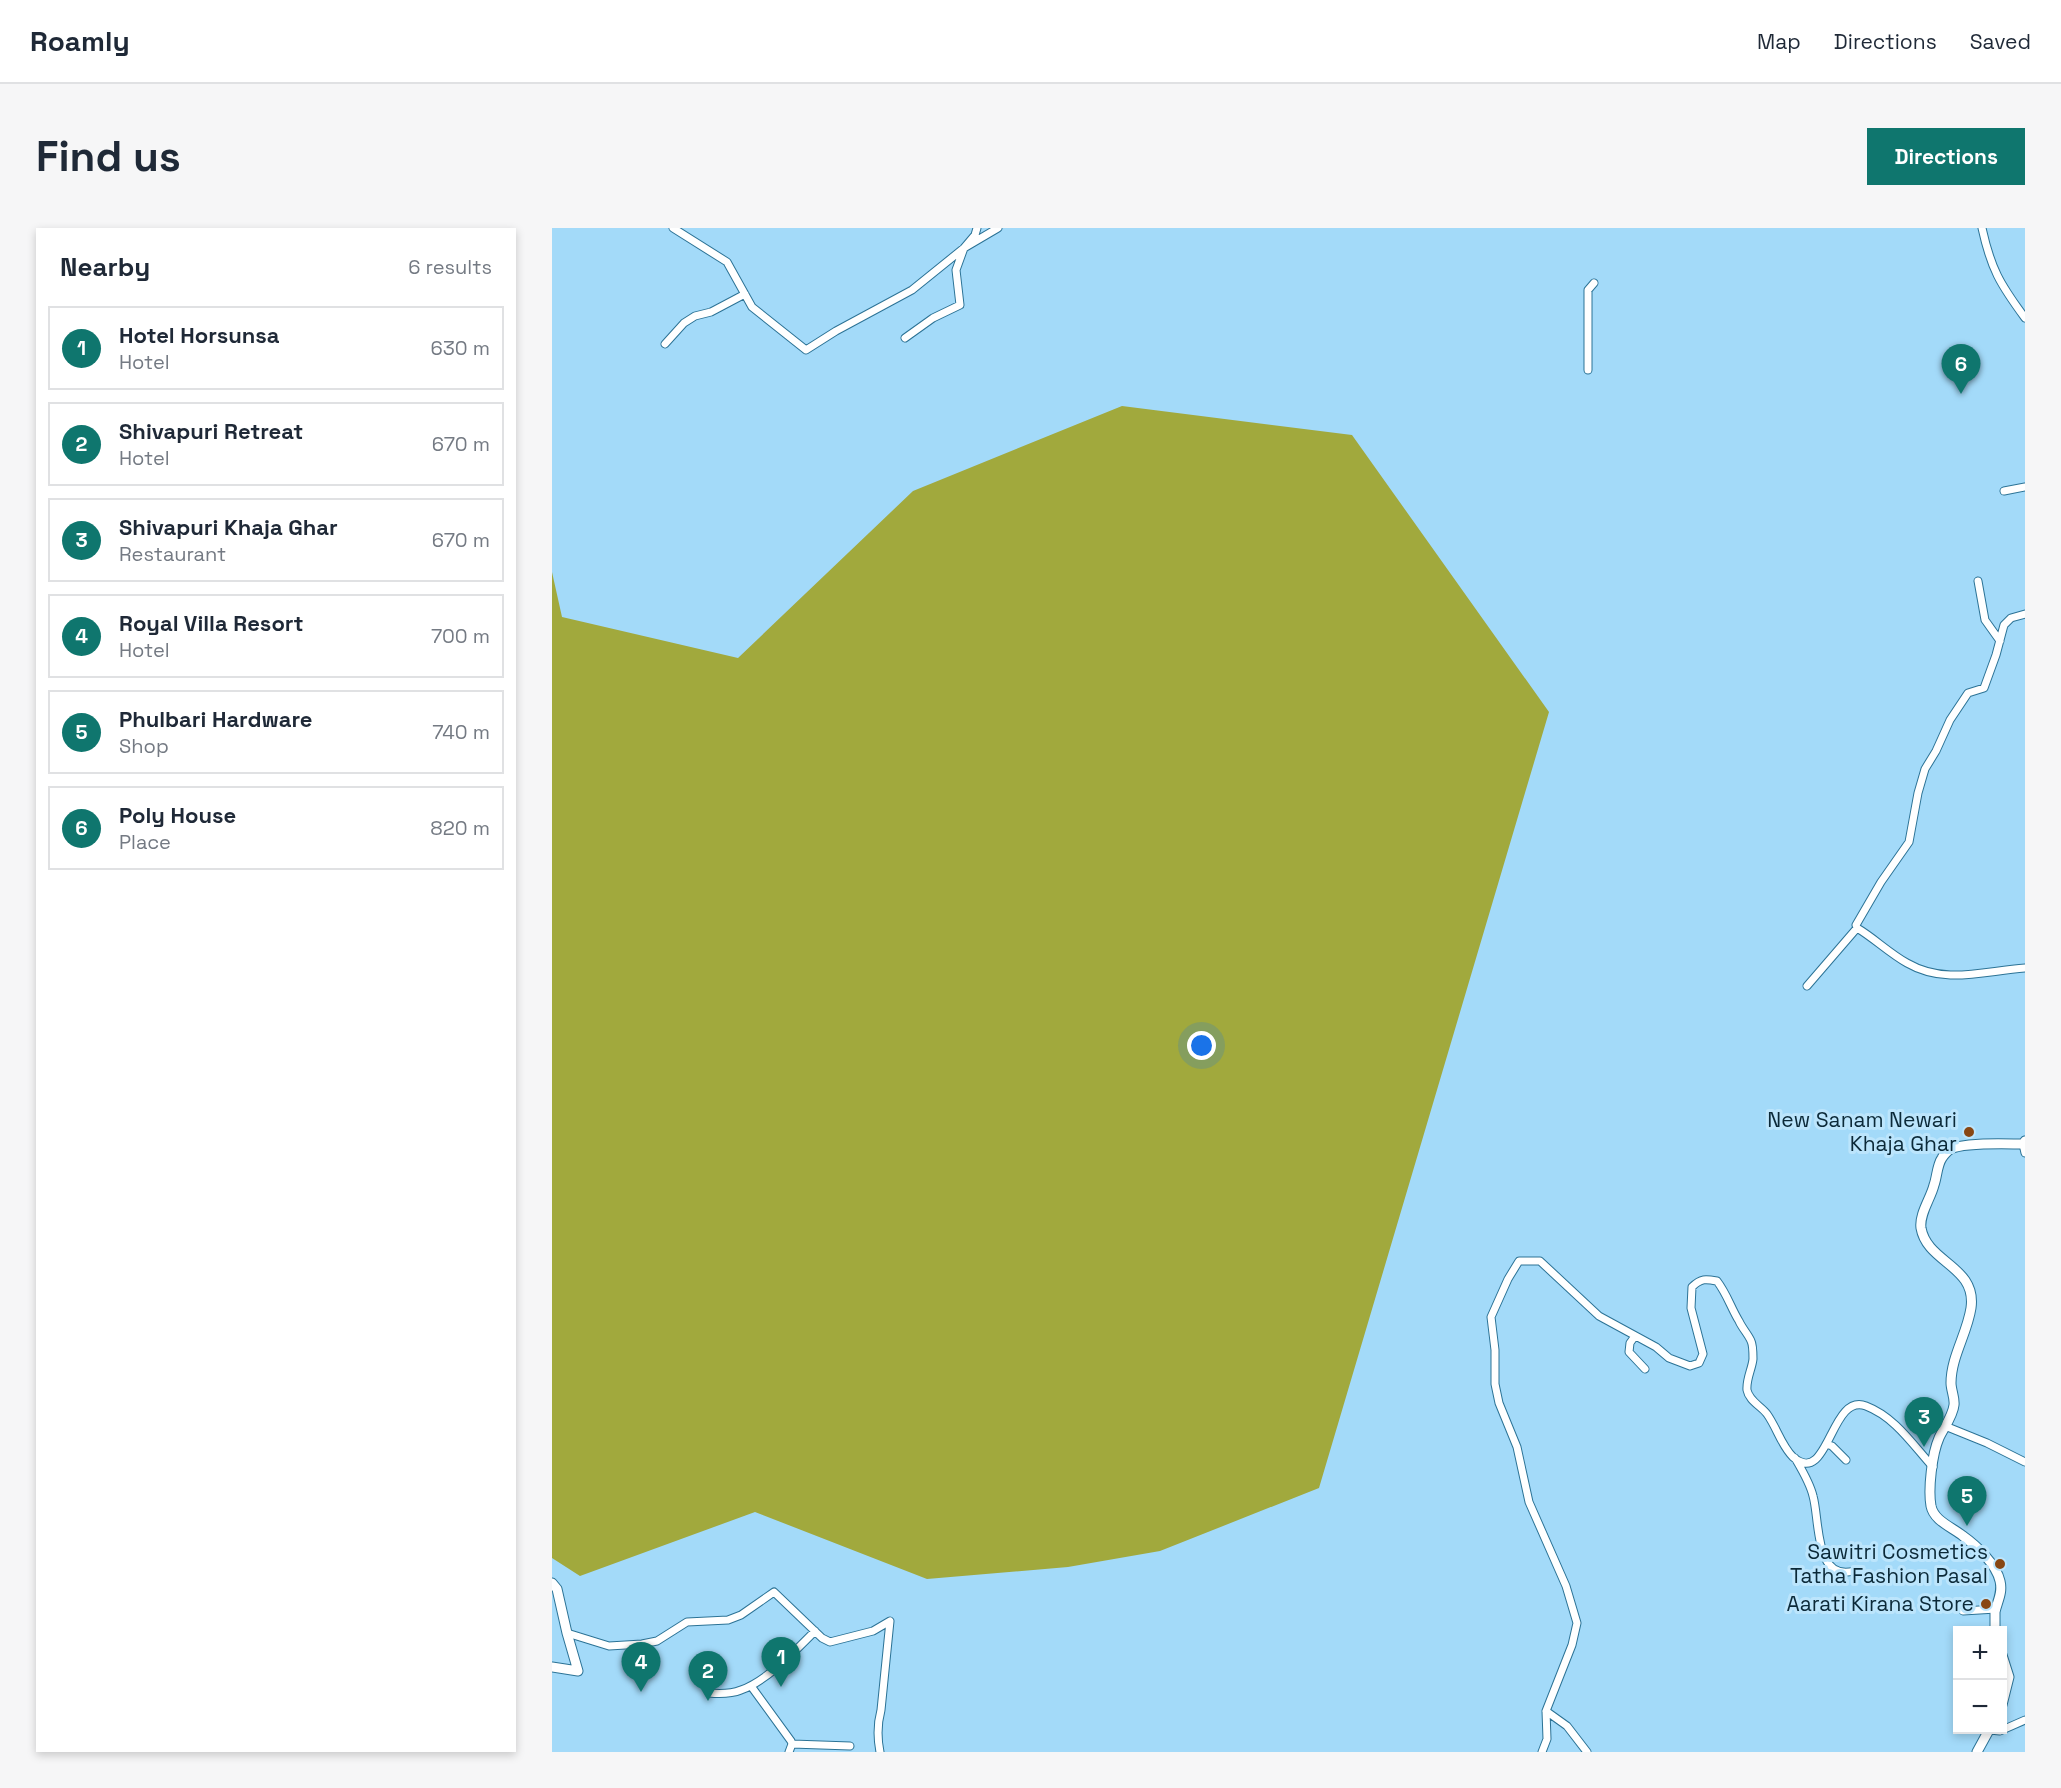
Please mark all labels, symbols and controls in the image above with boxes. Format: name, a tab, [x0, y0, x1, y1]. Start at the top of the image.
text: Roamly	[30, 23, 130, 59]
text: Map	[1757, 28, 1801, 55]
text: Directions	[1834, 28, 1937, 55]
text: Saved	[1970, 28, 2031, 55]
button: Directions	[1867, 128, 2025, 185]
text: Find us	[36, 130, 181, 183]
text: Nearby	[60, 250, 150, 284]
text: 6 results	[408, 254, 492, 280]
text: Hotel Horsunsa	[119, 321, 279, 349]
text: 1	[77, 335, 86, 361]
text: 630 m	[431, 335, 490, 361]
pin: 6	[1942, 344, 1980, 394]
text: Hotel	[119, 349, 170, 375]
text: Shivapuri Retreat	[119, 417, 303, 445]
text: 2	[76, 431, 87, 457]
text: 670 m	[432, 431, 490, 457]
text: Hotel	[119, 445, 170, 471]
text: Shivapuri Khaja Ghar	[119, 513, 338, 541]
text: 3	[75, 527, 88, 553]
text: 670 m	[432, 527, 490, 553]
text: Restaurant	[119, 541, 226, 567]
text: Royal Villa Resort	[119, 609, 304, 637]
text: 4	[75, 623, 88, 649]
text: 700 m	[431, 623, 490, 649]
text: Hotel	[119, 637, 170, 663]
text: Phulbari Hardware	[119, 705, 312, 733]
text: 5	[76, 719, 88, 745]
text: 740 m	[432, 719, 490, 745]
text: Shop	[119, 733, 169, 759]
text: Poly House	[119, 801, 236, 829]
text: 6	[75, 815, 88, 841]
text: 820 m	[430, 815, 490, 841]
text: Place	[119, 829, 171, 855]
your location	[1187, 1031, 1216, 1060]
place label: New Sanam Newari Khaja Ghar	[1767, 1106, 1957, 1157]
marker: New Sanam Newari Khaja Ghar	[1962, 1125, 1976, 1139]
pin: 3	[1904, 1398, 1944, 1447]
pin: 5	[1948, 1476, 1986, 1526]
place label: Sawitri Cosmetics Tatha Fashion Pasal	[1790, 1538, 1988, 1589]
marker: Sawitri Cosmetics Tatha Fashion Pasal	[1993, 1557, 2007, 1571]
place label: Aarati Kirana Store	[1787, 1590, 1974, 1617]
marker: Aarati Kirana Store	[1979, 1597, 1993, 1611]
map controls	[1953, 1626, 2007, 1734]
button: +	[1953, 1626, 2007, 1680]
pin: 1	[762, 1638, 800, 1687]
pin: 4	[622, 1642, 661, 1692]
pin: 2	[688, 1652, 728, 1701]
button: −	[1953, 1680, 2007, 1734]

